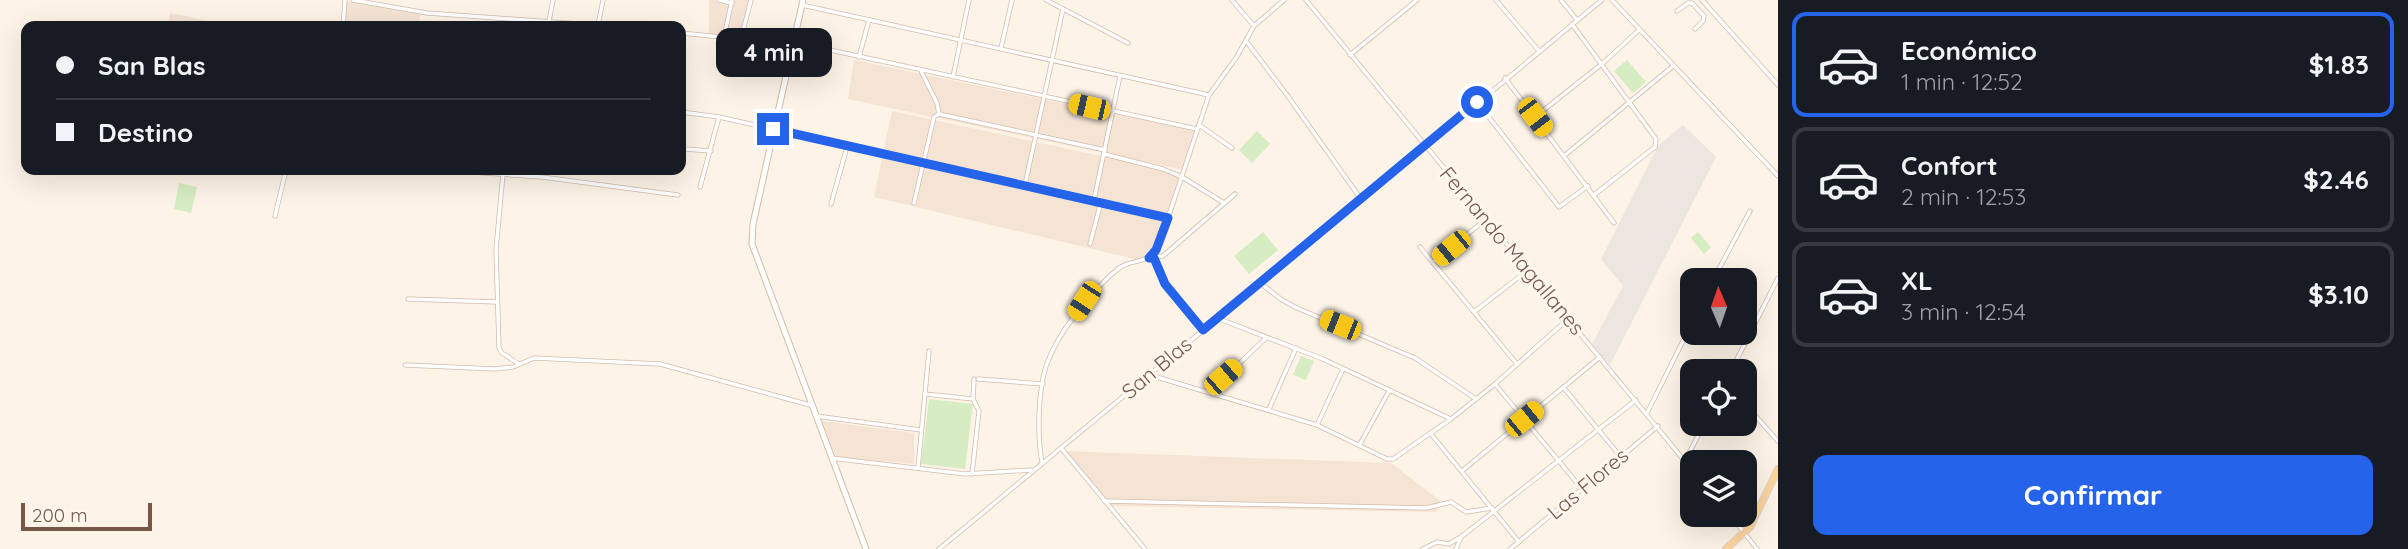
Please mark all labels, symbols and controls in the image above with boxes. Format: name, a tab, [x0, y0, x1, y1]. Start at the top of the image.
callout: 4 min	[715, 27, 831, 76]
icon: car	[1817, 33, 1880, 96]
text: Económico	[1901, 34, 2037, 67]
text: 4 min	[744, 38, 804, 67]
text: $1.83	[2309, 48, 2369, 81]
text: San Blas	[98, 49, 205, 82]
text: 1 min · 12:52	[1901, 67, 2023, 96]
route start	[1461, 86, 1493, 118]
car	[1067, 92, 1112, 122]
car	[1514, 94, 1557, 140]
route end	[757, 113, 789, 145]
text: Destino	[98, 116, 193, 149]
icon: car	[1817, 148, 1880, 211]
text: Confort	[1901, 149, 1998, 182]
street label: Fernando Magallanes	[1435, 161, 1591, 340]
text: $2.46	[2303, 163, 2369, 196]
text: 2 min · 12:53	[1901, 182, 2026, 211]
car	[1429, 227, 1474, 269]
icon: car	[1817, 263, 1880, 326]
text: XL	[1901, 264, 1933, 297]
north arrow	[1680, 268, 1757, 345]
map controls	[1680, 268, 1757, 527]
car	[1064, 278, 1105, 324]
text: $3.10	[2308, 278, 2369, 311]
text: 3 min · 12:54	[1901, 297, 2026, 326]
car	[1317, 307, 1364, 343]
street label: San Blas	[1116, 330, 1197, 404]
car	[1201, 355, 1246, 399]
button: locate	[1680, 359, 1757, 436]
car	[1502, 398, 1547, 440]
street label: Las Flores	[1541, 442, 1633, 525]
button: layers	[1680, 450, 1757, 527]
button: Confirmar	[1813, 455, 2373, 535]
scale bar	[21, 500, 152, 532]
text: 200 m	[32, 503, 88, 527]

